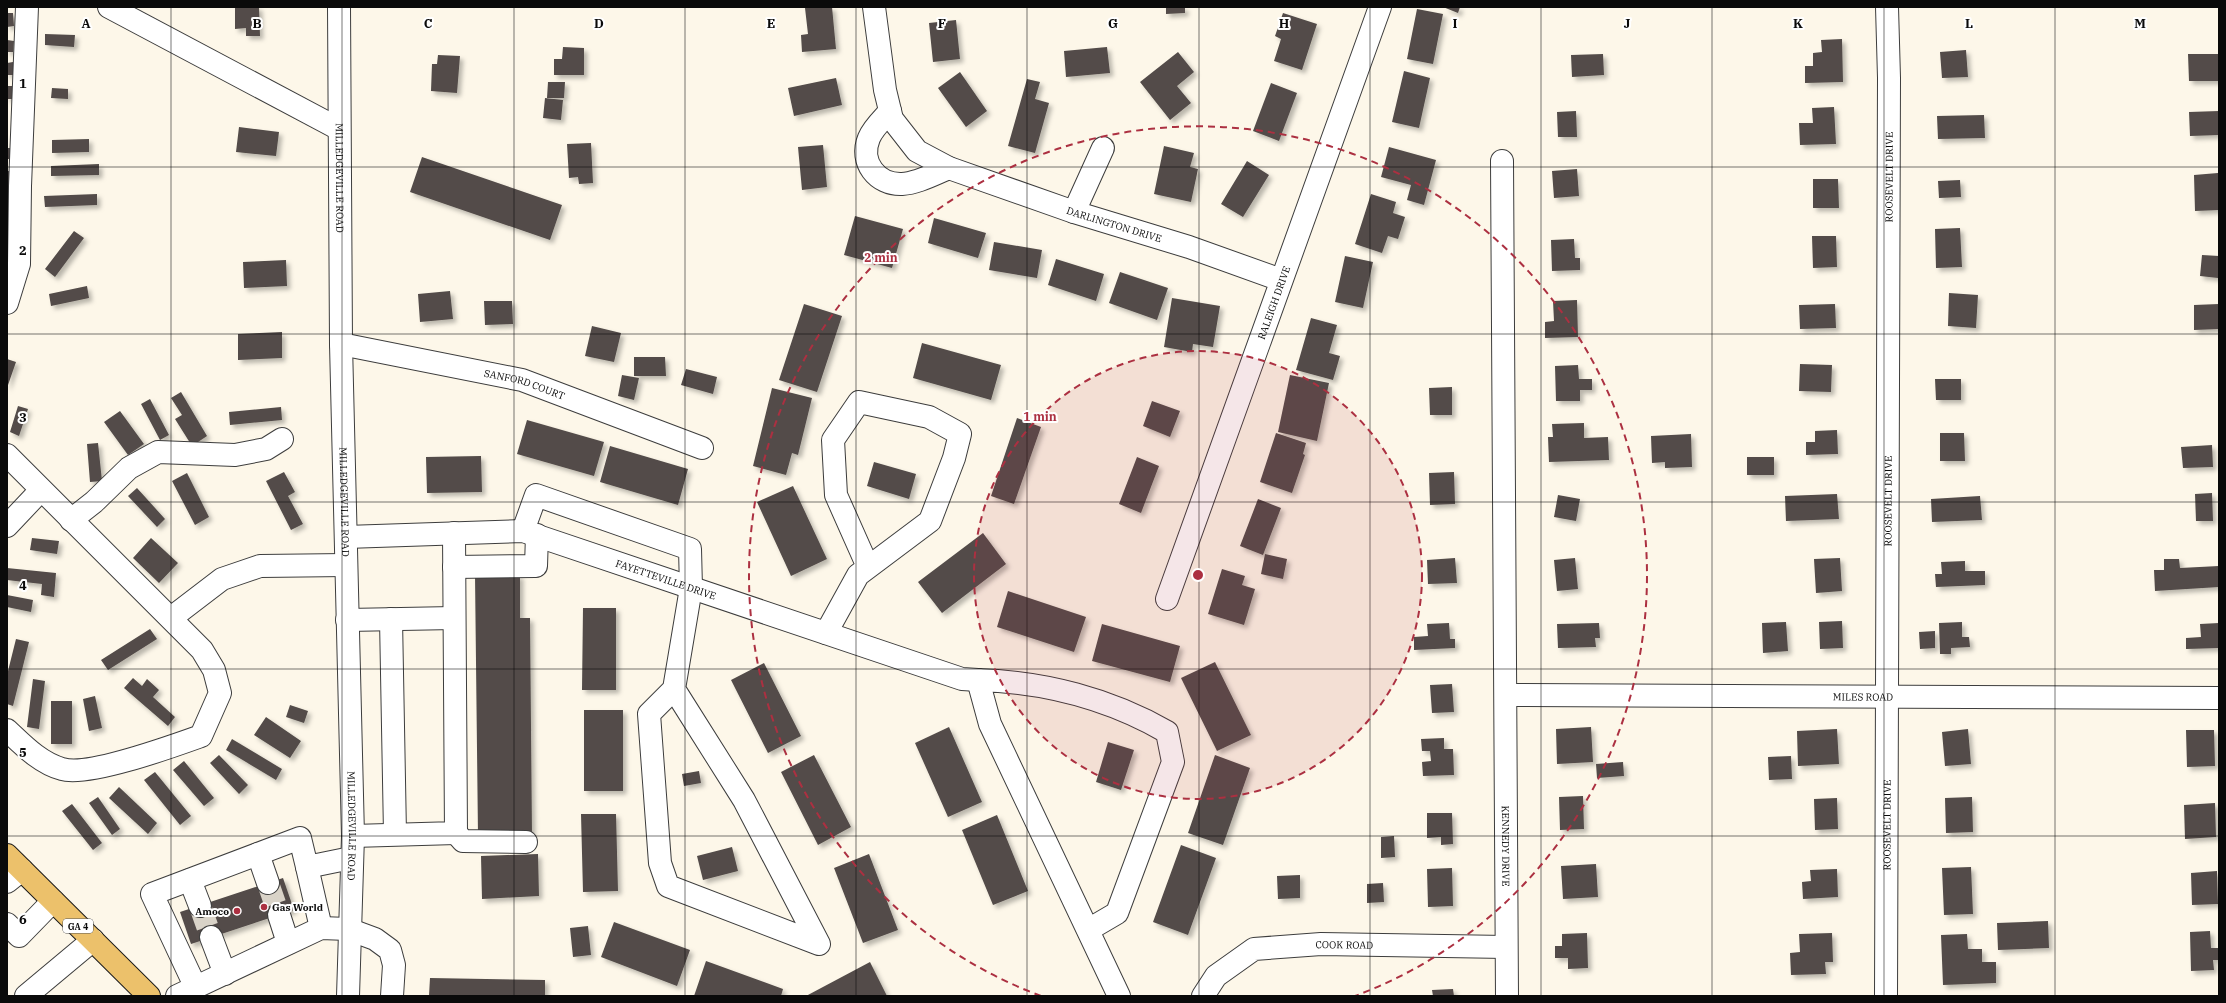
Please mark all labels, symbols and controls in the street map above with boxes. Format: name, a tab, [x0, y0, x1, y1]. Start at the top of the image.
text: A	[81, 15, 91, 32]
text: B	[252, 15, 262, 32]
text: C	[424, 15, 433, 32]
text: D	[594, 15, 604, 32]
text: E	[767, 15, 775, 32]
text: F	[938, 15, 946, 32]
text: G	[1108, 15, 1118, 32]
text: H	[1279, 15, 1290, 32]
text: I	[1453, 15, 1458, 32]
text: J	[1624, 15, 1631, 32]
text: K	[1793, 15, 1803, 32]
text: L	[1965, 15, 1973, 32]
text: M	[2134, 15, 2146, 32]
text: 1	[19, 75, 27, 92]
street label: MILLEDGEVILLE ROAD	[333, 123, 347, 233]
street label: ROOSEVELT DRIVE	[1882, 132, 1895, 222]
street label: DARLINGTON DRIVE	[1065, 203, 1163, 245]
text: 2	[19, 242, 27, 259]
text: 2 min	[864, 250, 898, 265]
street label: RALEIGH DRIVE	[1254, 264, 1293, 341]
street label: SANFORD COURT	[483, 366, 567, 402]
text: 3	[19, 409, 27, 426]
text: 1 min	[1023, 409, 1057, 424]
street label: MILLEDGEVILLE ROAD	[337, 447, 353, 557]
street label: ROOSEVELT DRIVE	[1881, 456, 1894, 546]
street label: FAYETTEVILLE DRIVE	[614, 556, 718, 602]
centre of rings	[1191, 568, 1205, 582]
text: 4	[19, 577, 27, 594]
street label: MILES ROAD	[1833, 690, 1893, 703]
text: 5	[19, 744, 27, 761]
street label: MILLEDGEVILLE ROAD	[345, 771, 360, 881]
street label: ROOSEVELT DRIVE	[1880, 780, 1893, 870]
street label: KENNEDY DRIVE	[1499, 805, 1513, 887]
place label: Gas World	[272, 901, 324, 914]
marker: Gas World	[259, 902, 269, 912]
place label: Amoco	[195, 905, 229, 918]
marker: Amoco	[232, 906, 242, 916]
text: 6	[19, 911, 27, 928]
road number: GA 4	[63, 919, 93, 933]
street label: COOK ROAD	[1315, 937, 1373, 951]

